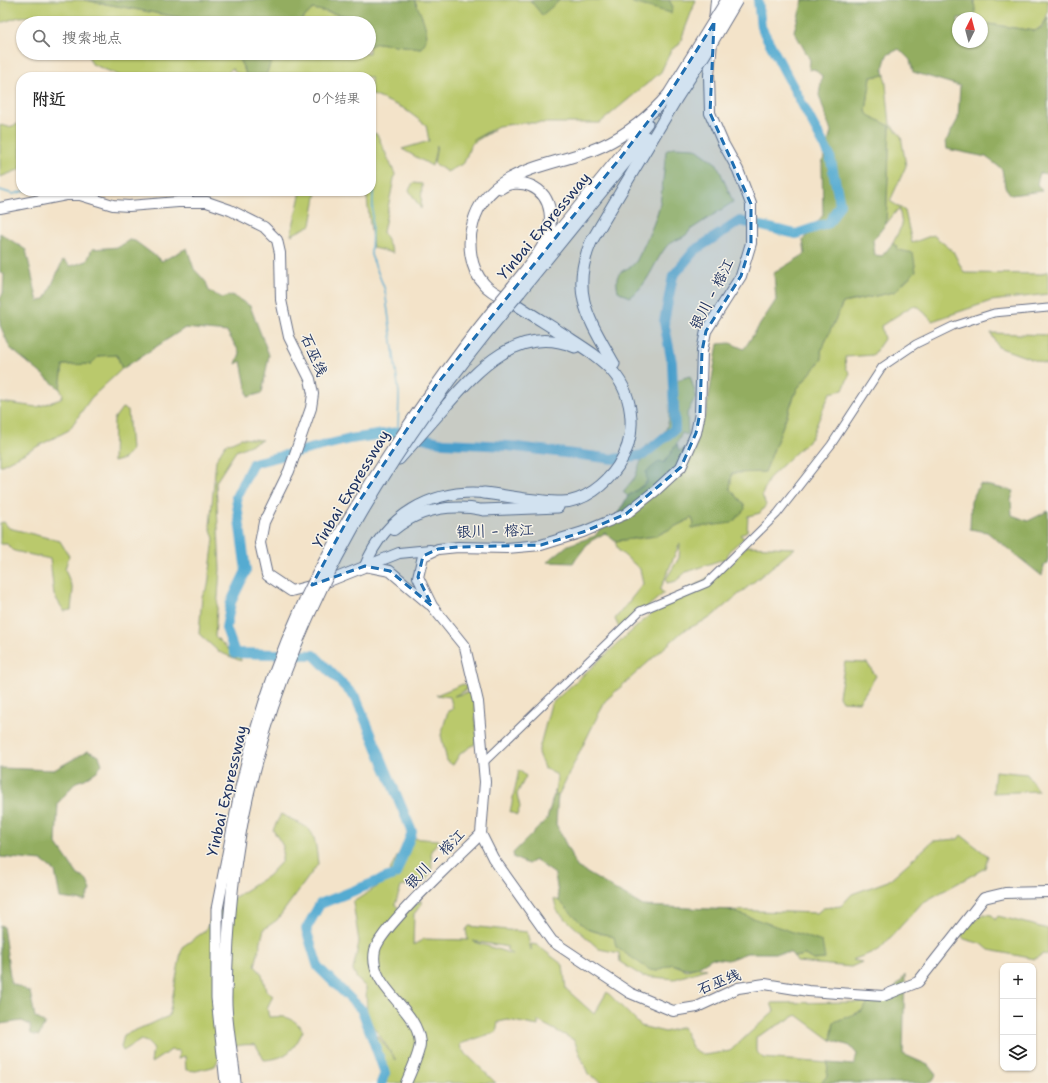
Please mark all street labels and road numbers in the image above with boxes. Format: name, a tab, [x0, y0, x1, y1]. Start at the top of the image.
street label: Yinbai Expressway	[493, 168, 595, 284]
street label: 银川 - 榕江	[686, 255, 738, 333]
street label: 石巫线	[296, 330, 332, 380]
street label: Yinbai Expressway	[308, 426, 394, 552]
street label: 银川 - 榕江	[456, 520, 534, 542]
street label: Yinbai Expressway	[202, 723, 252, 859]
street label: 银川 - 榕江	[401, 825, 469, 893]
street label: 石巫线	[694, 965, 744, 999]

